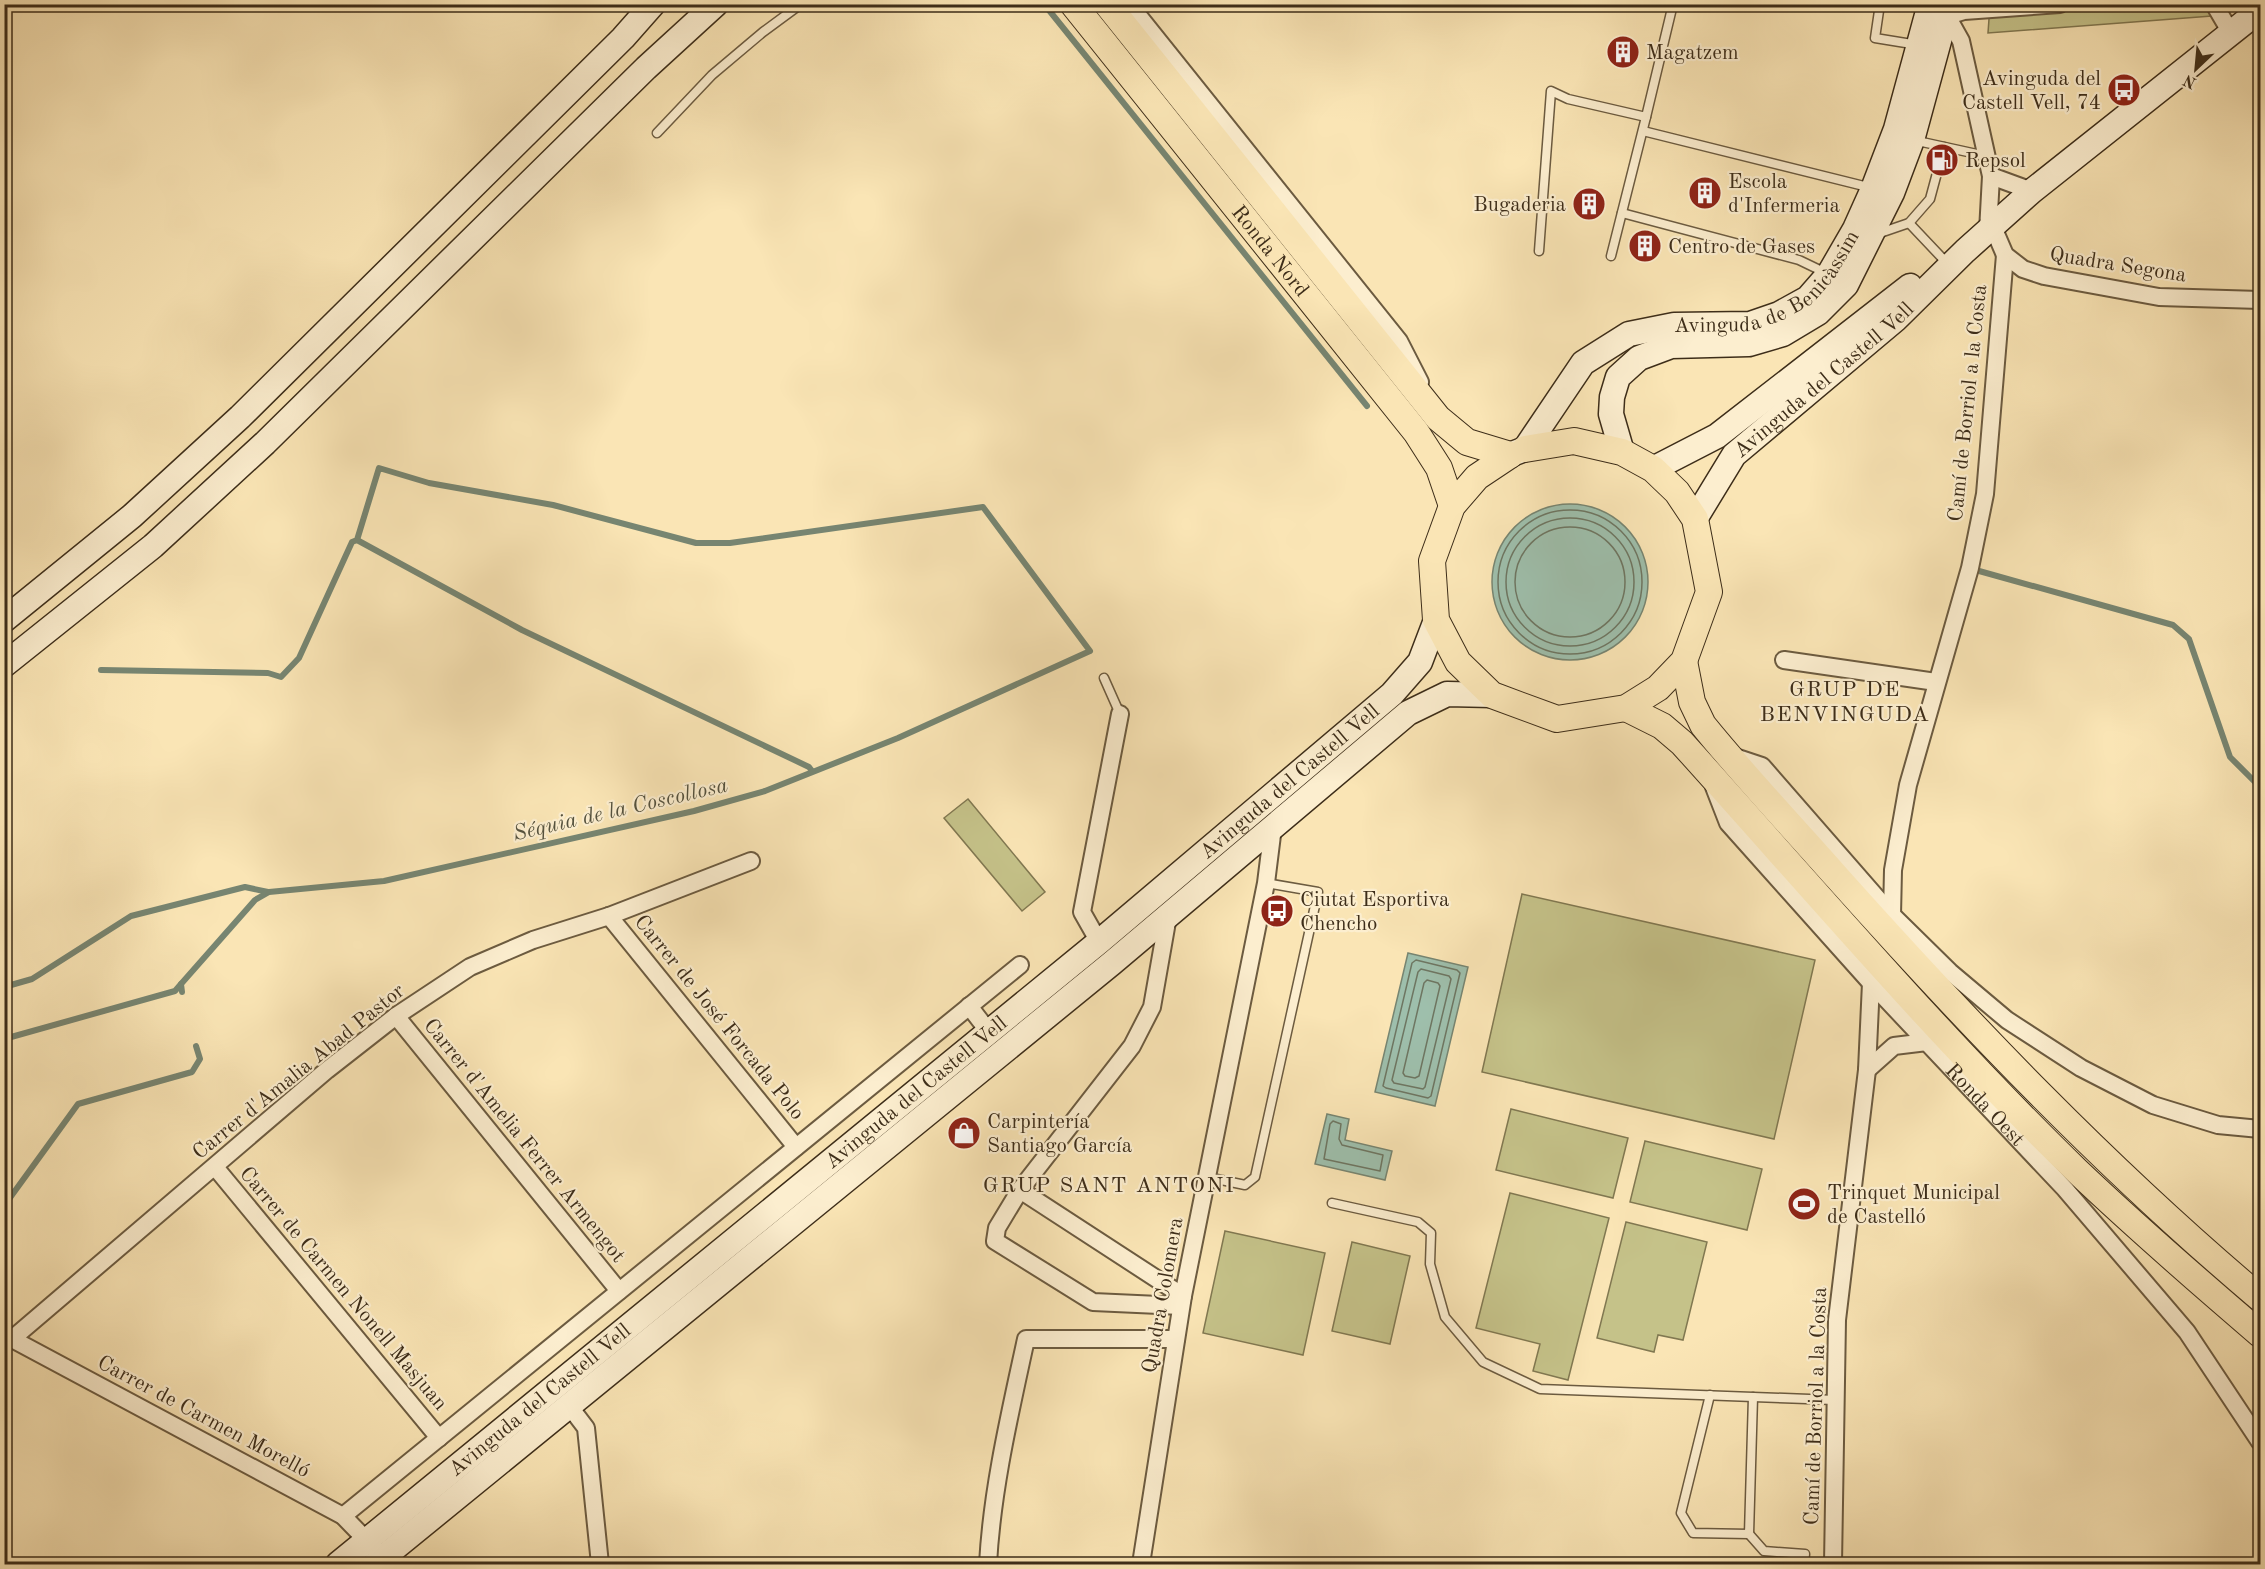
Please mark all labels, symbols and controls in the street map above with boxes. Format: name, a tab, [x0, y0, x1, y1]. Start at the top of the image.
building icon: Magatzem	[1605, 34, 1641, 70]
north arrow	[2166, 39, 2226, 99]
place label: Magatzem	[1646, 43, 1739, 64]
place label: Avinguda del Castell Vell, 74	[1962, 69, 2101, 114]
text: N	[2181, 70, 2199, 91]
bus stop icon: Avinguda del Castell Vell, 74	[2106, 72, 2142, 108]
fuel station icon: Repsol	[1924, 142, 1960, 178]
place label: Repsol	[1965, 151, 2026, 172]
place label: Escola d'Infermeria	[1728, 172, 1840, 217]
building icon: Escola d'Infermeria	[1687, 175, 1723, 211]
building icon: Bugaderia	[1571, 186, 1607, 222]
place label: Bugaderia	[1473, 195, 1566, 216]
street label: Ronda Nord	[1227, 202, 1312, 301]
street label: Avinguda de Benicàssim	[1674, 227, 1864, 337]
building icon: Centro de Gases	[1627, 228, 1663, 264]
place label: Centro de Gases	[1668, 237, 1815, 258]
street label: Quadra Segona	[2048, 244, 2188, 287]
street label: Camí de Borriol a la Costa	[1946, 283, 1991, 523]
street label: Avinguda del Castell Vell	[1731, 299, 1919, 462]
district label: GRUP DE BENVINGUDA	[1760, 679, 1930, 726]
street label: Avinguda del Castell Vell	[1196, 700, 1384, 864]
water label: Séquia de la Coscollosa	[511, 774, 730, 845]
place label: Ciutat Esportiva Chencho	[1300, 890, 1449, 935]
bus stop icon: Ciutat Esportiva Chencho	[1259, 893, 1295, 929]
street label: Carrer de José Forcada Polo	[630, 912, 808, 1124]
street label: Carrer d'Amalia Abad Pastor	[189, 980, 409, 1164]
street label: Avinguda del Castell Vell	[822, 1013, 1012, 1173]
street label: Carrer d'Amelia Ferrer Armengot	[419, 1015, 629, 1267]
street label: Ronda Oest	[1941, 1060, 2028, 1151]
place label: Carpintería Santiago García	[987, 1112, 1132, 1157]
shop icon: Carpintería Santiago García	[946, 1115, 982, 1151]
street label: Carrer de Carmen Nonell Masjuan	[235, 1163, 451, 1415]
district label: GRUP SANT ANTONI	[983, 1175, 1235, 1197]
place label: Trinquet Municipal de Castelló	[1827, 1183, 2000, 1228]
sports icon: Trinquet Municipal de Castelló	[1786, 1186, 1822, 1222]
street label: Quadra Colomera	[1139, 1216, 1188, 1375]
street label: Camí de Borriol a la Costa	[1802, 1287, 1831, 1526]
street label: Avinguda del Castell Vell	[445, 1320, 635, 1481]
street label: Carrer de Carmen Morelló	[94, 1352, 313, 1482]

